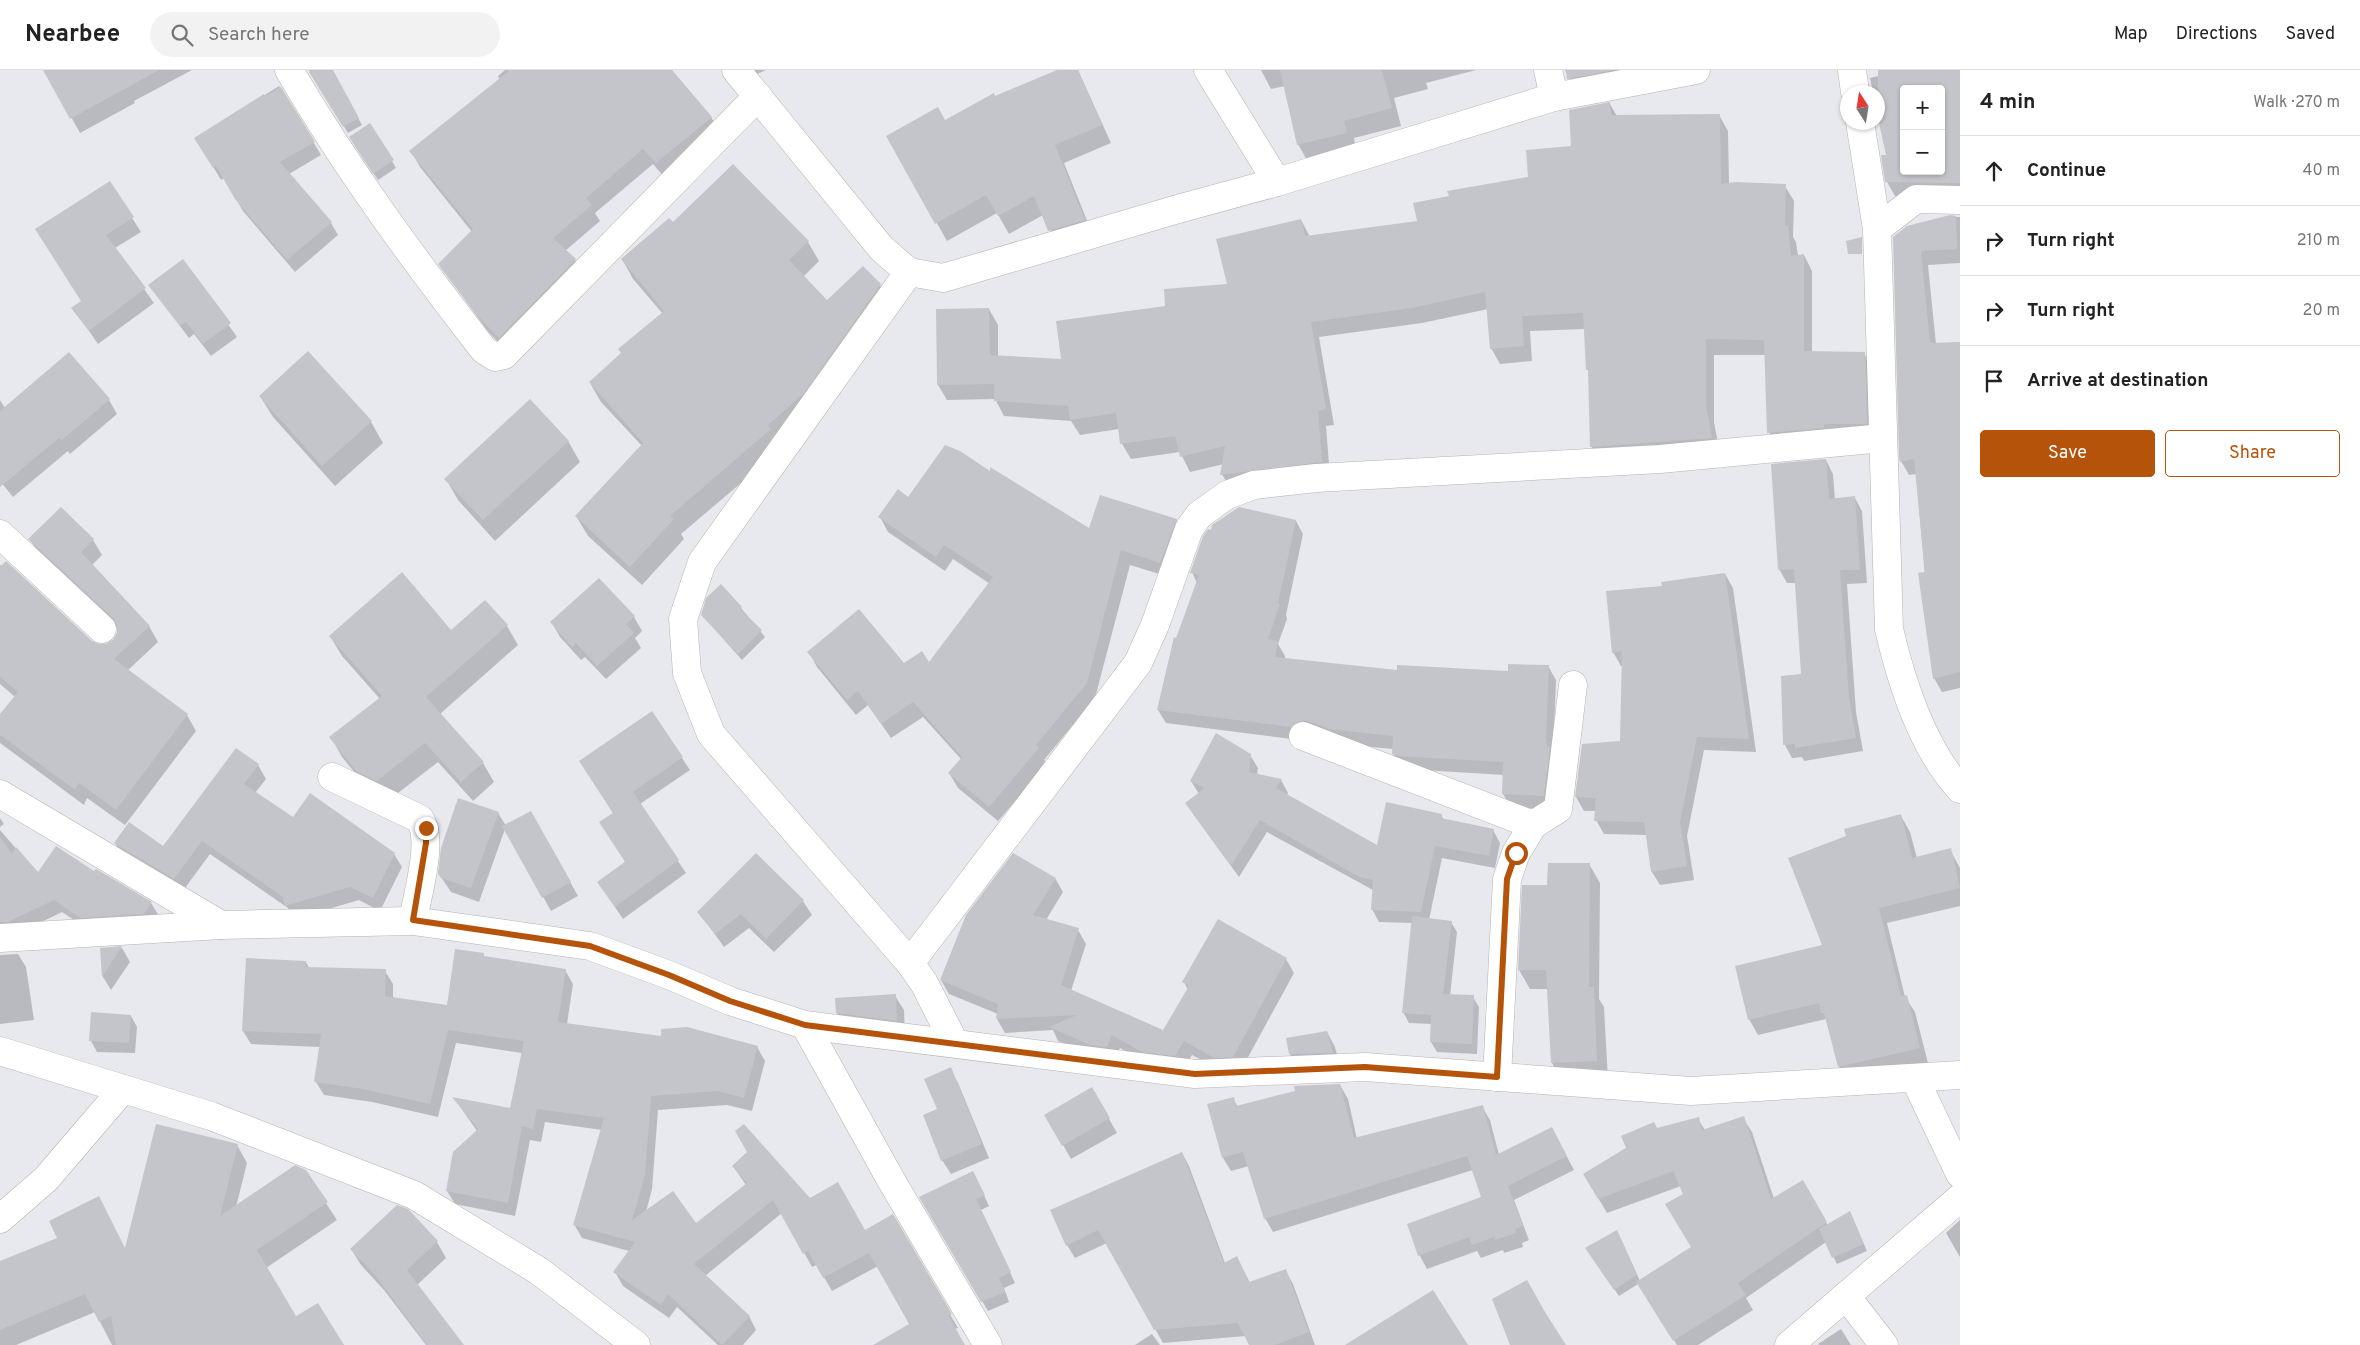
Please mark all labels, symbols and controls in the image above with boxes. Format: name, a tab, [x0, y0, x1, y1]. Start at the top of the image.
search box	[150, 12, 500, 57]
text: Nearbee	[25, 20, 120, 50]
icon: search	[168, 21, 196, 49]
text: Search here	[208, 23, 310, 47]
text: Map	[2114, 23, 2148, 46]
text: Directions	[2176, 23, 2258, 46]
text: Saved	[2286, 23, 2335, 46]
north arrow	[1840, 85, 1885, 130]
map controls	[1900, 85, 1945, 175]
button: +	[1900, 85, 1945, 130]
text: 4 min	[1980, 89, 2036, 116]
text: Walk · 270 m	[2253, 93, 2340, 113]
button: −	[1900, 130, 1945, 175]
icon: ahead	[1980, 157, 2008, 185]
text: Continue	[2027, 159, 2106, 183]
text: 40 m	[2302, 161, 2340, 181]
icon: right	[1980, 227, 2008, 255]
text: Turn right	[2027, 229, 2115, 253]
text: 210 m	[2297, 231, 2340, 251]
icon: right	[1980, 297, 2008, 325]
text: Turn right	[2027, 299, 2115, 323]
text: 20 m	[2303, 301, 2340, 321]
icon: arrive	[1980, 367, 2008, 395]
text: Arrive at destination	[2027, 369, 2208, 393]
button: Save	[1980, 430, 2155, 477]
button: Share	[2165, 430, 2340, 477]
route end	[415, 817, 438, 840]
route start	[1505, 842, 1528, 865]

